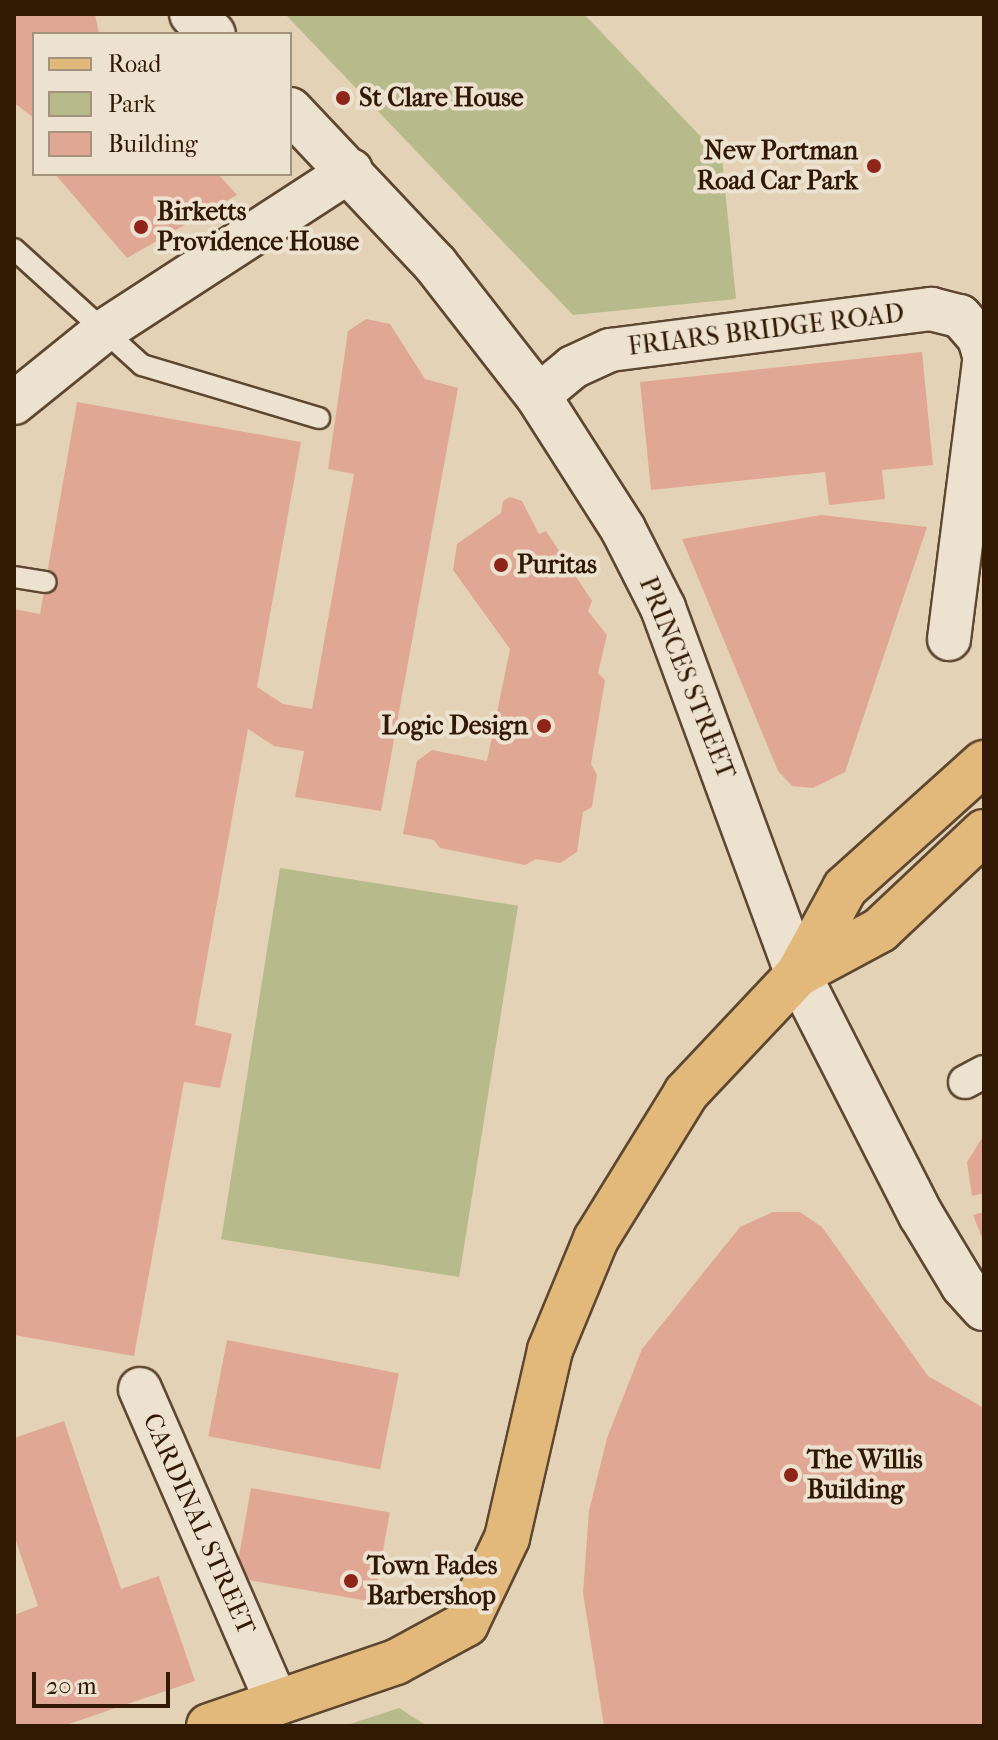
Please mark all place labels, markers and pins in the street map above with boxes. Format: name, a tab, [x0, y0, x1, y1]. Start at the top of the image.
place label: St Clare House	[359, 82, 524, 114]
marker: St Clare House	[334, 89, 352, 107]
place label: New Portman Road Car Park	[697, 135, 858, 196]
marker: New Portman Road Car Park	[865, 157, 883, 175]
place label: Birketts Providence House	[157, 196, 359, 258]
marker: Birketts Providence House	[132, 218, 150, 236]
place label: Puritas	[517, 549, 597, 581]
marker: Puritas	[492, 556, 510, 574]
place label: Logic Design	[381, 710, 528, 742]
marker: Logic Design	[535, 717, 553, 735]
place label: The Willis Building	[807, 1444, 923, 1506]
marker: The Willis Building	[782, 1466, 800, 1484]
place label: Town Fades Barbershop	[367, 1550, 497, 1612]
marker: Town Fades Barbershop	[342, 1572, 360, 1590]

